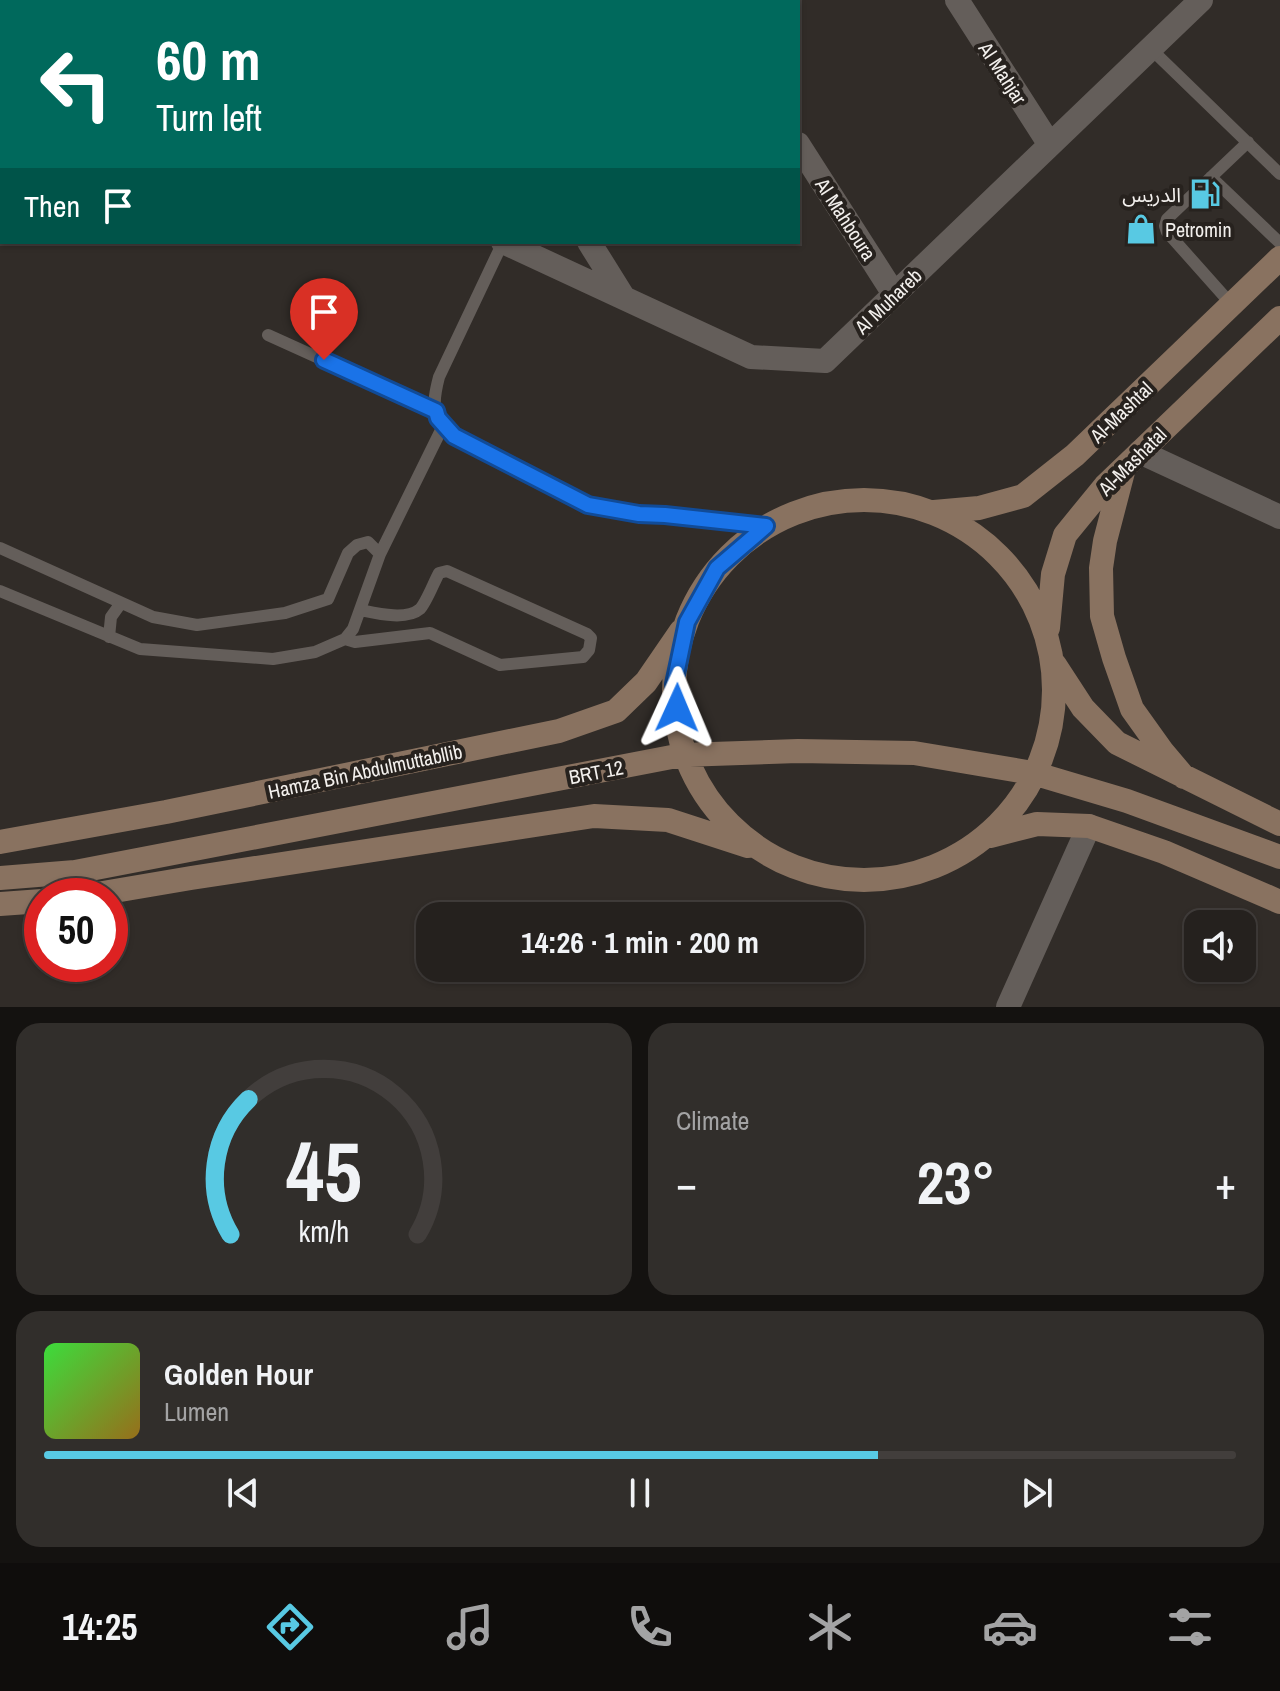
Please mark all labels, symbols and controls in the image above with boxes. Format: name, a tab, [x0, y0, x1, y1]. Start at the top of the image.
text: 60 m	[156, 22, 261, 97]
icon: left	[24, 32, 128, 136]
street label: Al Mahjar	[972, 36, 1033, 110]
text: Turn left	[156, 94, 262, 142]
street label: Al Mahboura	[809, 172, 883, 265]
fuel station icon: الدريس	[1188, 177, 1222, 211]
place label: الدريس	[1122, 181, 1181, 208]
icon: arrive	[96, 184, 140, 228]
text: Then	[24, 186, 80, 226]
shop icon: Petromin	[1124, 212, 1158, 246]
place label: Petromin	[1165, 216, 1232, 243]
street label: Al Muhareb	[848, 262, 928, 341]
pin	[290, 278, 358, 360]
icon: arrive	[302, 290, 346, 334]
street label: Al-Mashtal	[1083, 375, 1158, 449]
street label: Al-Mashatal	[1091, 421, 1172, 502]
position arrow	[635, 666, 719, 750]
street label: Hamza Bin Abdulmuttabllib	[265, 737, 465, 805]
street label: BRT 12	[566, 753, 626, 791]
speed limit sign: 50	[24, 878, 128, 982]
map controls	[1184, 910, 1256, 982]
button: sound	[1184, 910, 1256, 982]
text: 14:26 · 1 min · 200 m	[521, 922, 759, 962]
text: Climate	[676, 1103, 749, 1138]
text: 45	[286, 1115, 362, 1227]
text: 23°	[917, 1142, 995, 1223]
text: −	[676, 1153, 697, 1213]
text: +	[1215, 1153, 1236, 1213]
text: km/h	[299, 1212, 349, 1251]
text: Golden Hour	[164, 1354, 313, 1394]
text: Lumen	[164, 1394, 229, 1429]
icon: previous	[221, 1471, 265, 1515]
icon: pause	[618, 1471, 662, 1515]
icon: next	[1015, 1471, 1059, 1515]
icon: directions	[262, 1599, 318, 1655]
icon: music	[442, 1599, 498, 1655]
icon: phone	[622, 1599, 678, 1655]
icon: climate	[802, 1599, 858, 1655]
icon: car	[982, 1599, 1038, 1655]
icon: filters	[1162, 1599, 1218, 1655]
text: 14:25	[62, 1603, 138, 1651]

